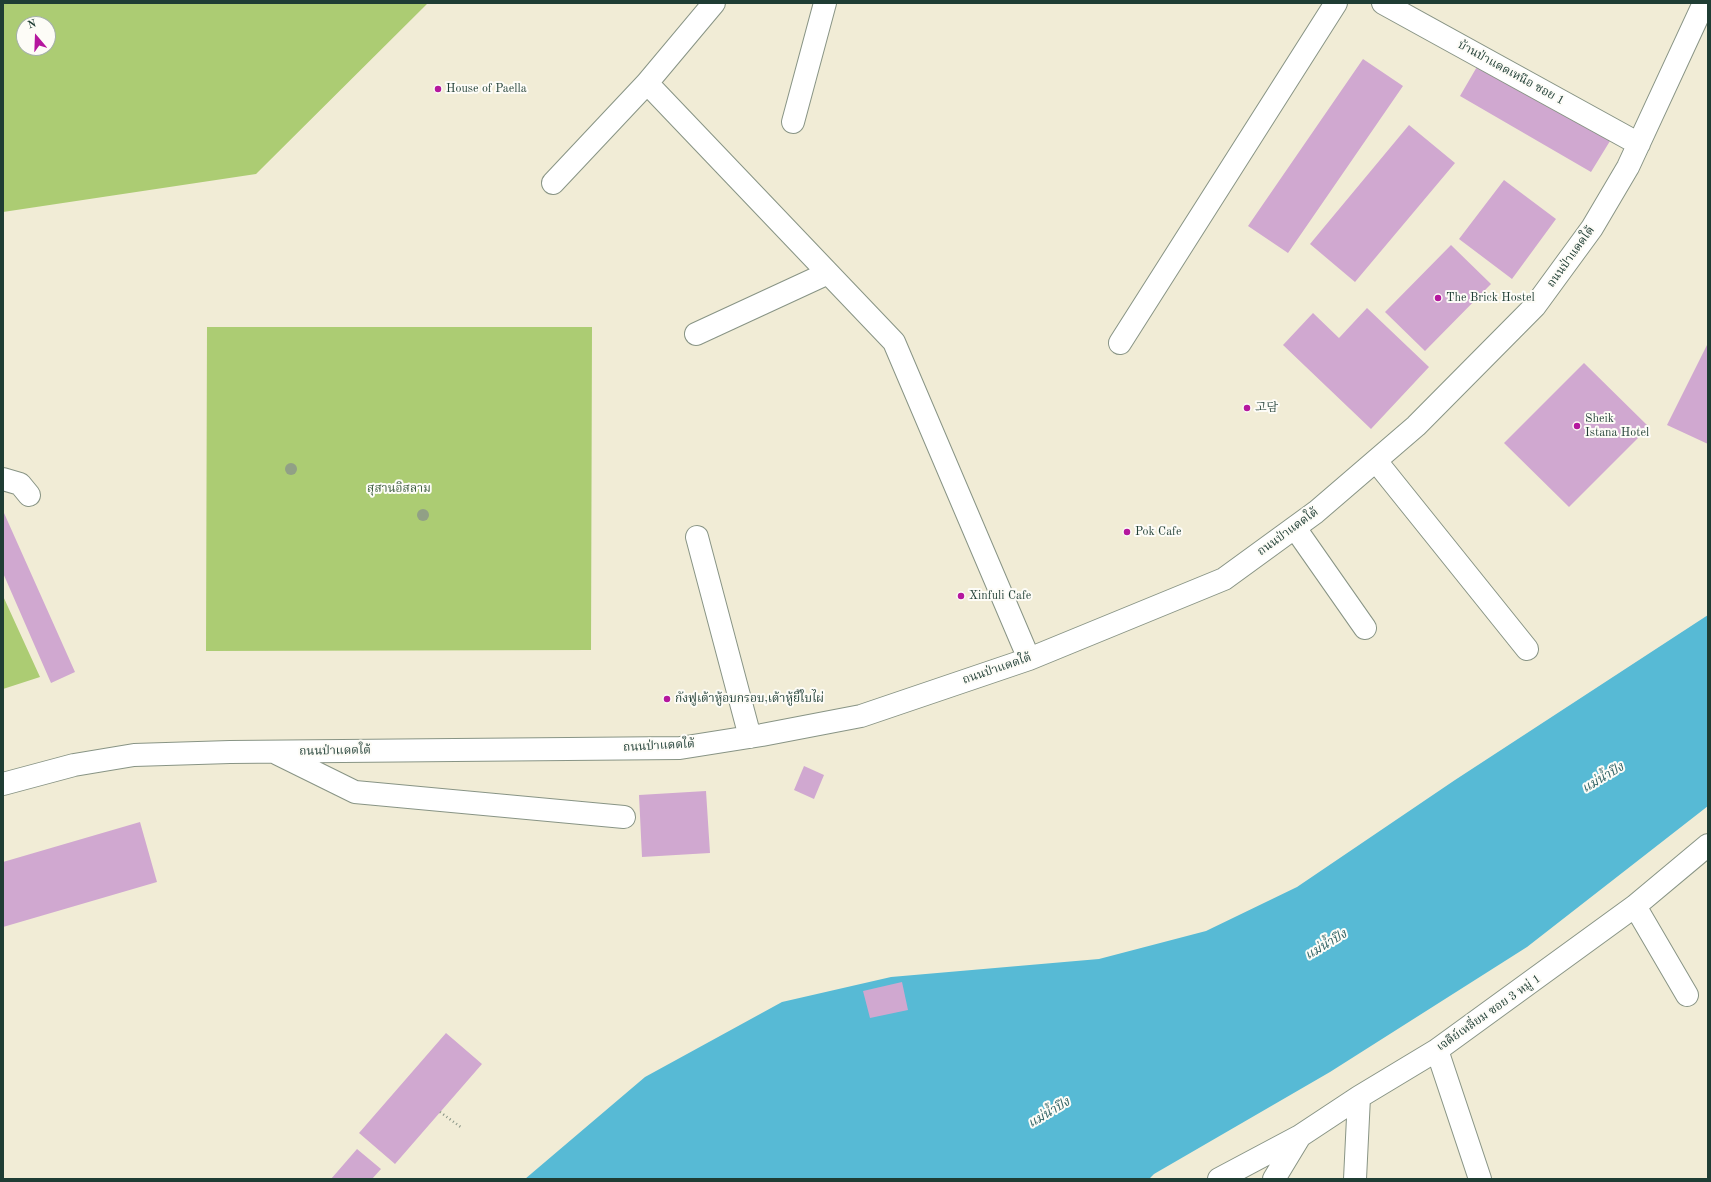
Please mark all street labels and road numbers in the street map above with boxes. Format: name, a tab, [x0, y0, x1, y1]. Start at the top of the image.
street label: บ้านป่าแดดเหนือ ซอย 1	[1455, 38, 1567, 108]
street label: ถนนป่าแดดใต้	[1544, 224, 1598, 290]
street label: ถนนป่าแดดใต้	[1255, 505, 1321, 559]
street label: ถนนป่าแดดใต้	[961, 651, 1033, 687]
street label: ถนนป่าแดดใต้	[623, 737, 695, 755]
street label: ถนนป่าแดดใต้	[299, 743, 371, 759]
street label: เจดีย์เหลี่ยม ซอย 3 หมู่ 1	[1434, 972, 1544, 1054]

